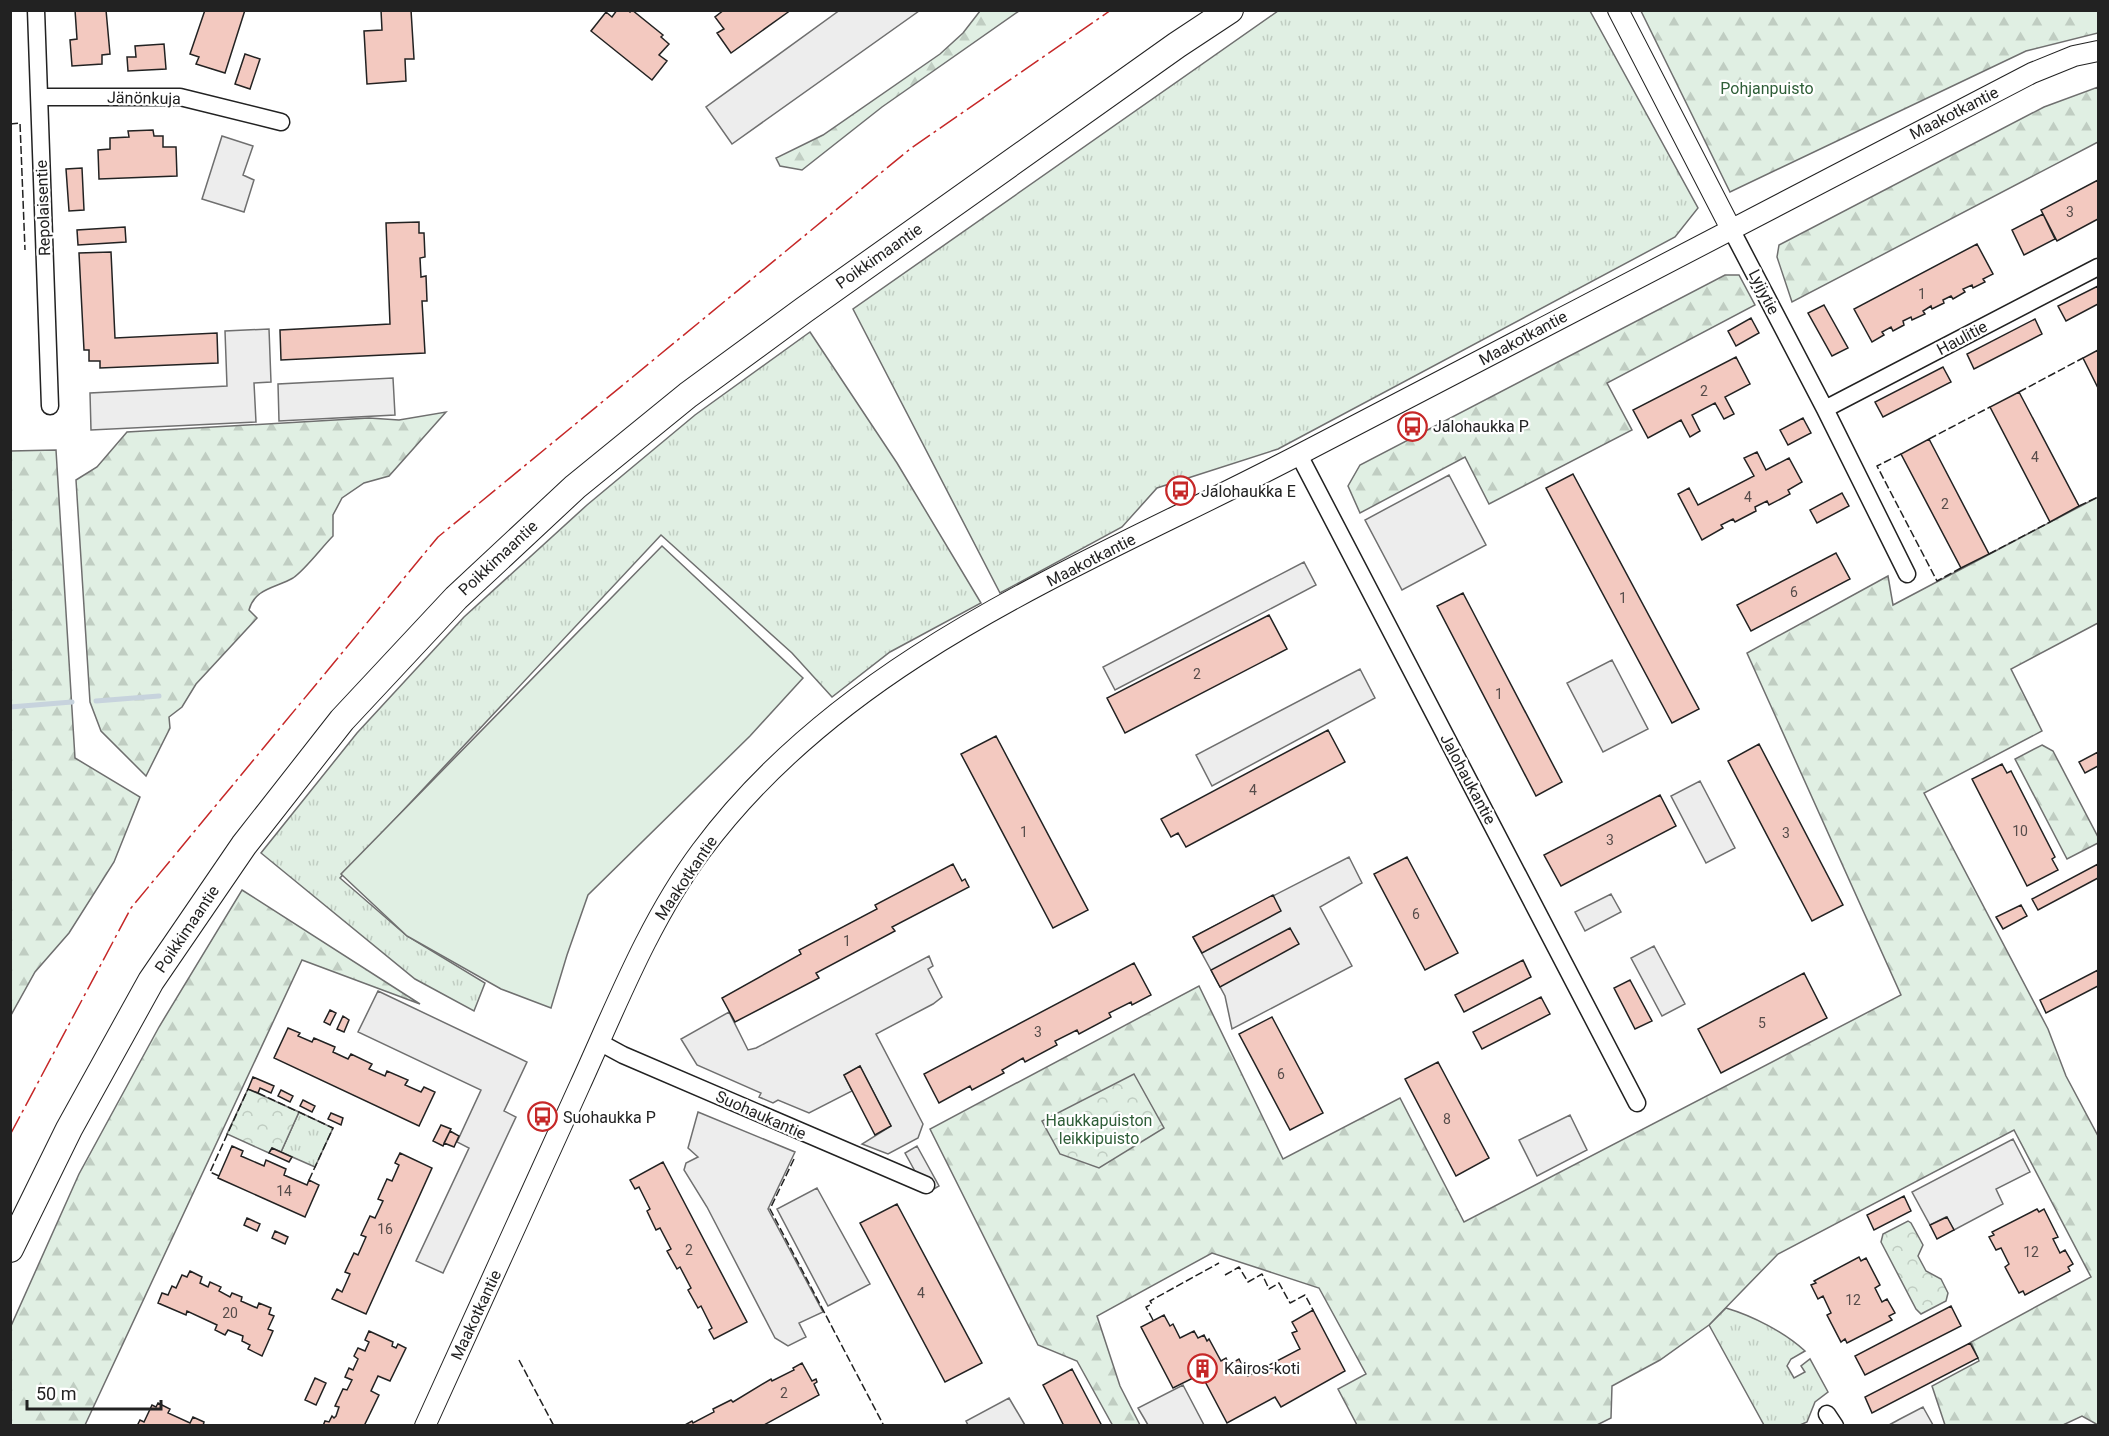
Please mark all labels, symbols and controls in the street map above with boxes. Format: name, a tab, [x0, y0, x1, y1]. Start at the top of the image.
park label: Pohjanpuisto	[1720, 79, 1814, 98]
street label: Maakotkantie	[1906, 82, 2002, 144]
street label: Jänönkuja	[107, 88, 181, 108]
street label: Repolaisentie	[32, 160, 54, 256]
house number: 3	[2066, 204, 2074, 220]
street label: Poikkimaantie	[832, 219, 926, 293]
street label: Lyijytie	[1745, 266, 1783, 318]
house number: 1	[1918, 286, 1926, 302]
street label: Maakotkantie	[1476, 307, 1570, 369]
street label: Haulitie	[1934, 317, 1990, 359]
house number: 2	[1700, 383, 1708, 399]
bus stop icon: Jalohaukka P	[1396, 410, 1428, 442]
place label: Jalohaukka P	[1433, 417, 1529, 436]
house number: 4	[2031, 449, 2039, 465]
bus stop icon: Jalohaukka E	[1164, 475, 1196, 507]
place label: Jalohaukka E	[1201, 482, 1296, 501]
house number: 4	[1744, 489, 1752, 505]
house number: 2	[1941, 496, 1949, 512]
street label: Poikkimaantie	[455, 517, 541, 599]
street label: Maakotkantie	[1043, 529, 1139, 591]
house number: 6	[1790, 584, 1798, 600]
house number: 1	[1619, 590, 1627, 606]
house number: 2	[1193, 666, 1201, 682]
house number: 1	[1495, 686, 1503, 702]
street label: Jalohaukantie	[1436, 730, 1500, 828]
house number: 4	[1249, 782, 1257, 798]
house number: 10	[2012, 823, 2028, 839]
house number: 1	[1020, 824, 1028, 840]
house number: 3	[1782, 825, 1790, 841]
street label: Maakotkantie	[651, 832, 721, 924]
house number: 3	[1606, 832, 1614, 848]
street label: Poikkimaantie	[151, 882, 223, 976]
house number: 6	[1412, 906, 1420, 922]
house number: 1	[843, 933, 851, 949]
house number: 5	[1758, 1015, 1766, 1031]
house number: 3	[1034, 1024, 1042, 1040]
house number: 6	[1277, 1066, 1285, 1082]
street label: Suohaukantie	[713, 1087, 809, 1143]
bus stop icon: Suohaukka P	[526, 1101, 558, 1133]
place label: Suohaukka P	[563, 1108, 656, 1127]
park label: Haukkapuiston leikkipuisto	[1046, 1111, 1152, 1148]
house number: 8	[1443, 1111, 1451, 1127]
house number: 14	[276, 1183, 292, 1199]
house number: 16	[377, 1221, 393, 1237]
house number: 2	[685, 1242, 693, 1258]
house number: 12	[2023, 1244, 2039, 1260]
street label: Maakotkantie	[447, 1267, 505, 1363]
house number: 4	[917, 1285, 925, 1301]
house number: 12	[1845, 1292, 1861, 1308]
house number: 20	[222, 1305, 238, 1321]
building icon: Kairos-koti	[1187, 1352, 1219, 1384]
place label: Kairos-koti	[1224, 1359, 1300, 1378]
scale bar	[27, 1373, 160, 1411]
text: 50 m	[36, 1383, 76, 1404]
house number: 2	[780, 1385, 788, 1401]

